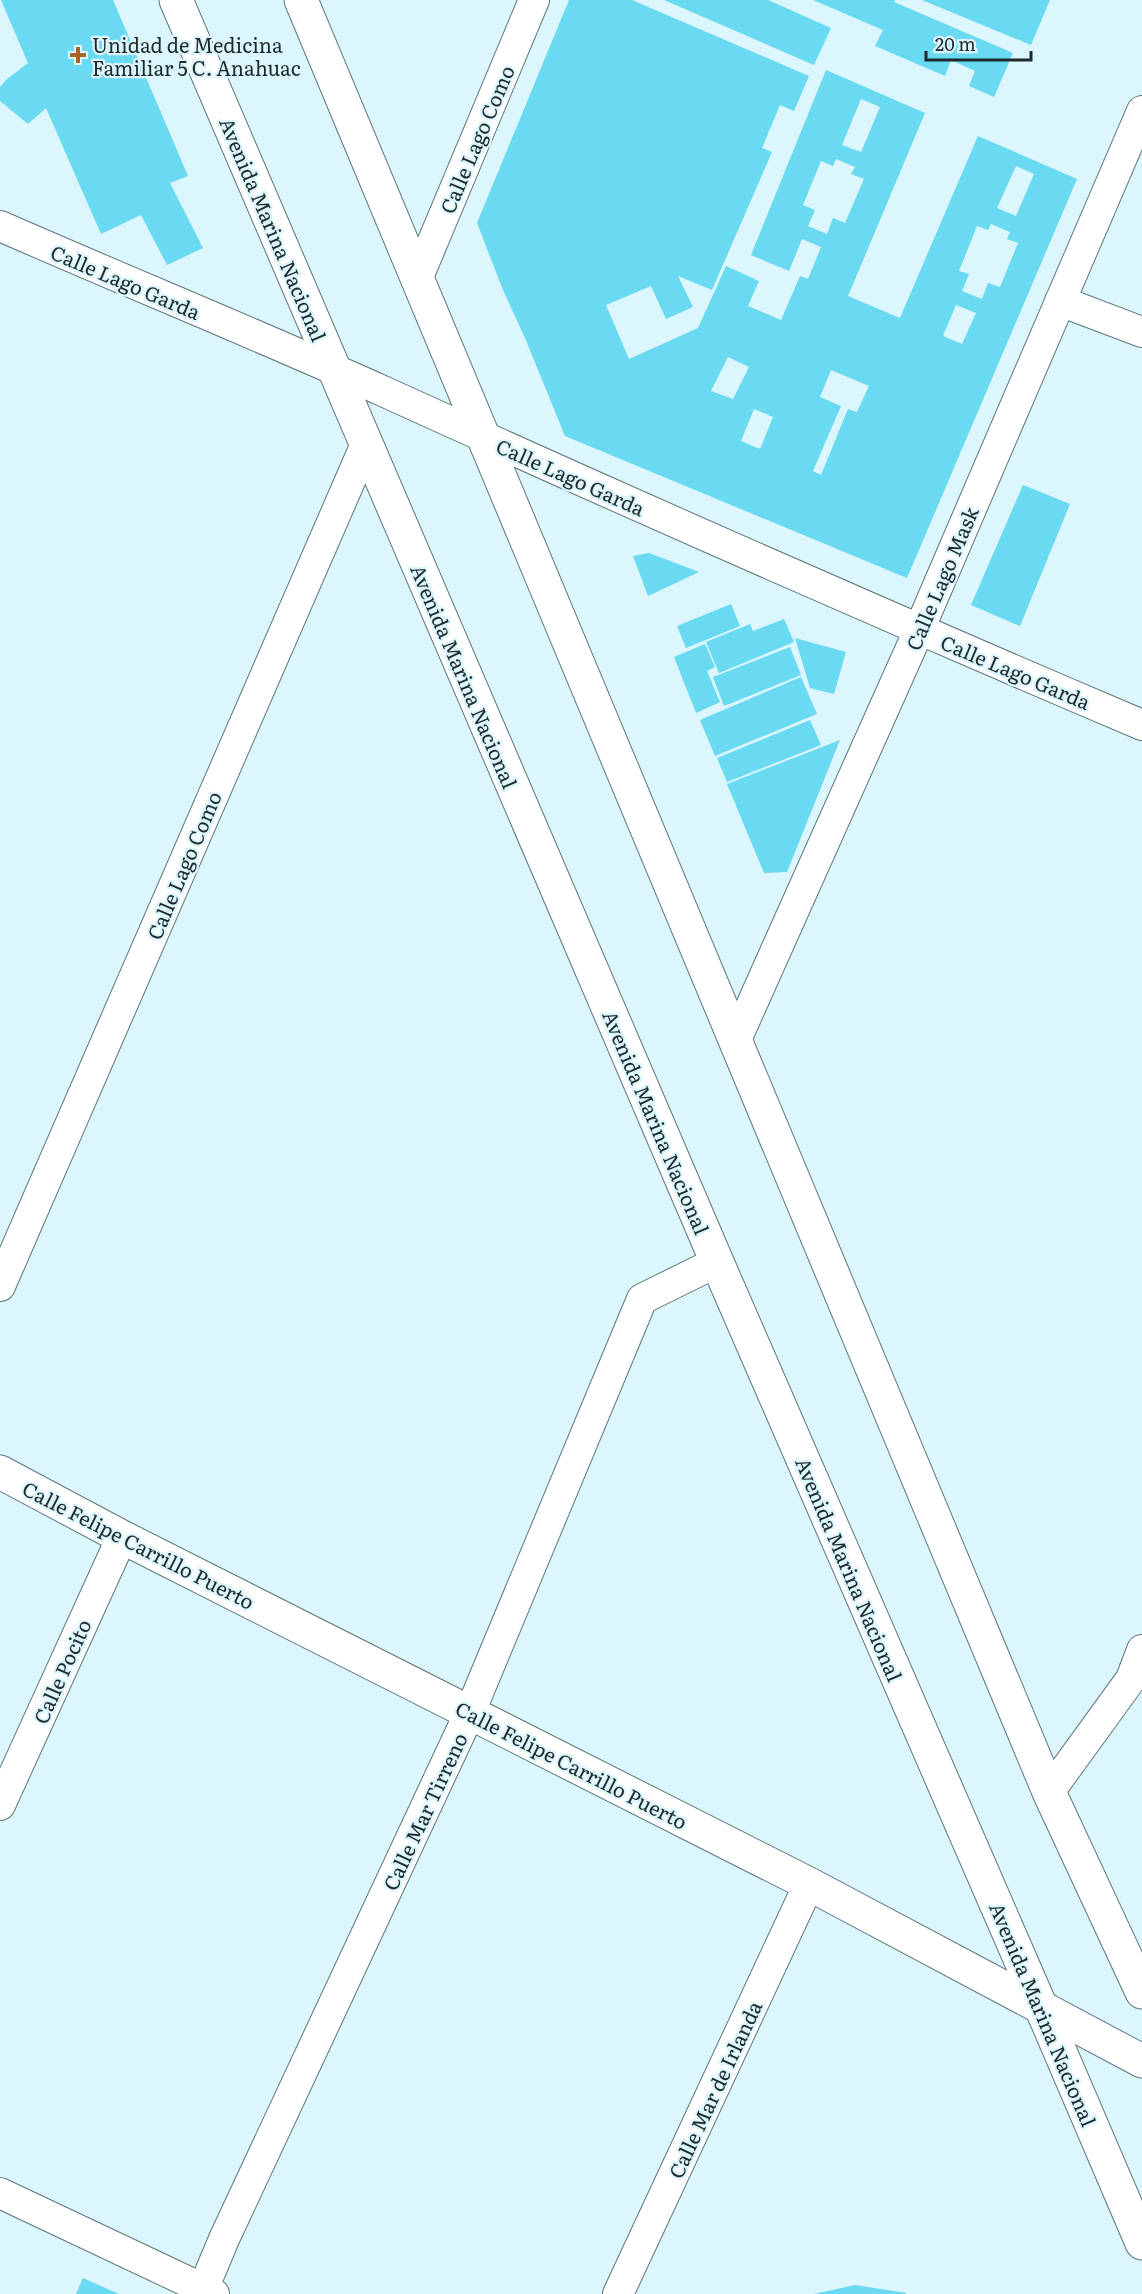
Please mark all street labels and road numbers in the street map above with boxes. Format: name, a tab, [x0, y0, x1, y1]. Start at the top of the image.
street label: Calle Lago Como	[431, 60, 521, 218]
street label: Avenida Marina Nacional	[213, 112, 335, 346]
street label: Calle Lago Garda	[46, 236, 206, 326]
street label: Calle Lago Garda	[492, 430, 650, 522]
street label: Calle Lago Mask	[897, 501, 985, 655]
street label: Avenida Marina Nacional	[404, 559, 526, 793]
street label: Calle Lago Garda	[936, 626, 1096, 716]
street label: Calle Lago Como	[138, 786, 228, 944]
street label: Avenida Marina Nacional	[596, 1005, 718, 1239]
street label: Avenida Marina Nacional	[789, 1452, 911, 1686]
street label: Calle Felipe Carrillo Puerto	[18, 1472, 260, 1616]
street label: Calle Pocito	[25, 1614, 97, 1728]
street label: Calle Felipe Carrillo Puerto	[451, 1692, 693, 1836]
street label: Calle Mar Tirreno	[374, 1727, 474, 1895]
street label: Avenida Marina Nacional	[983, 1897, 1105, 2131]
street label: Calle Mar de Irlanda	[660, 1995, 768, 2183]

